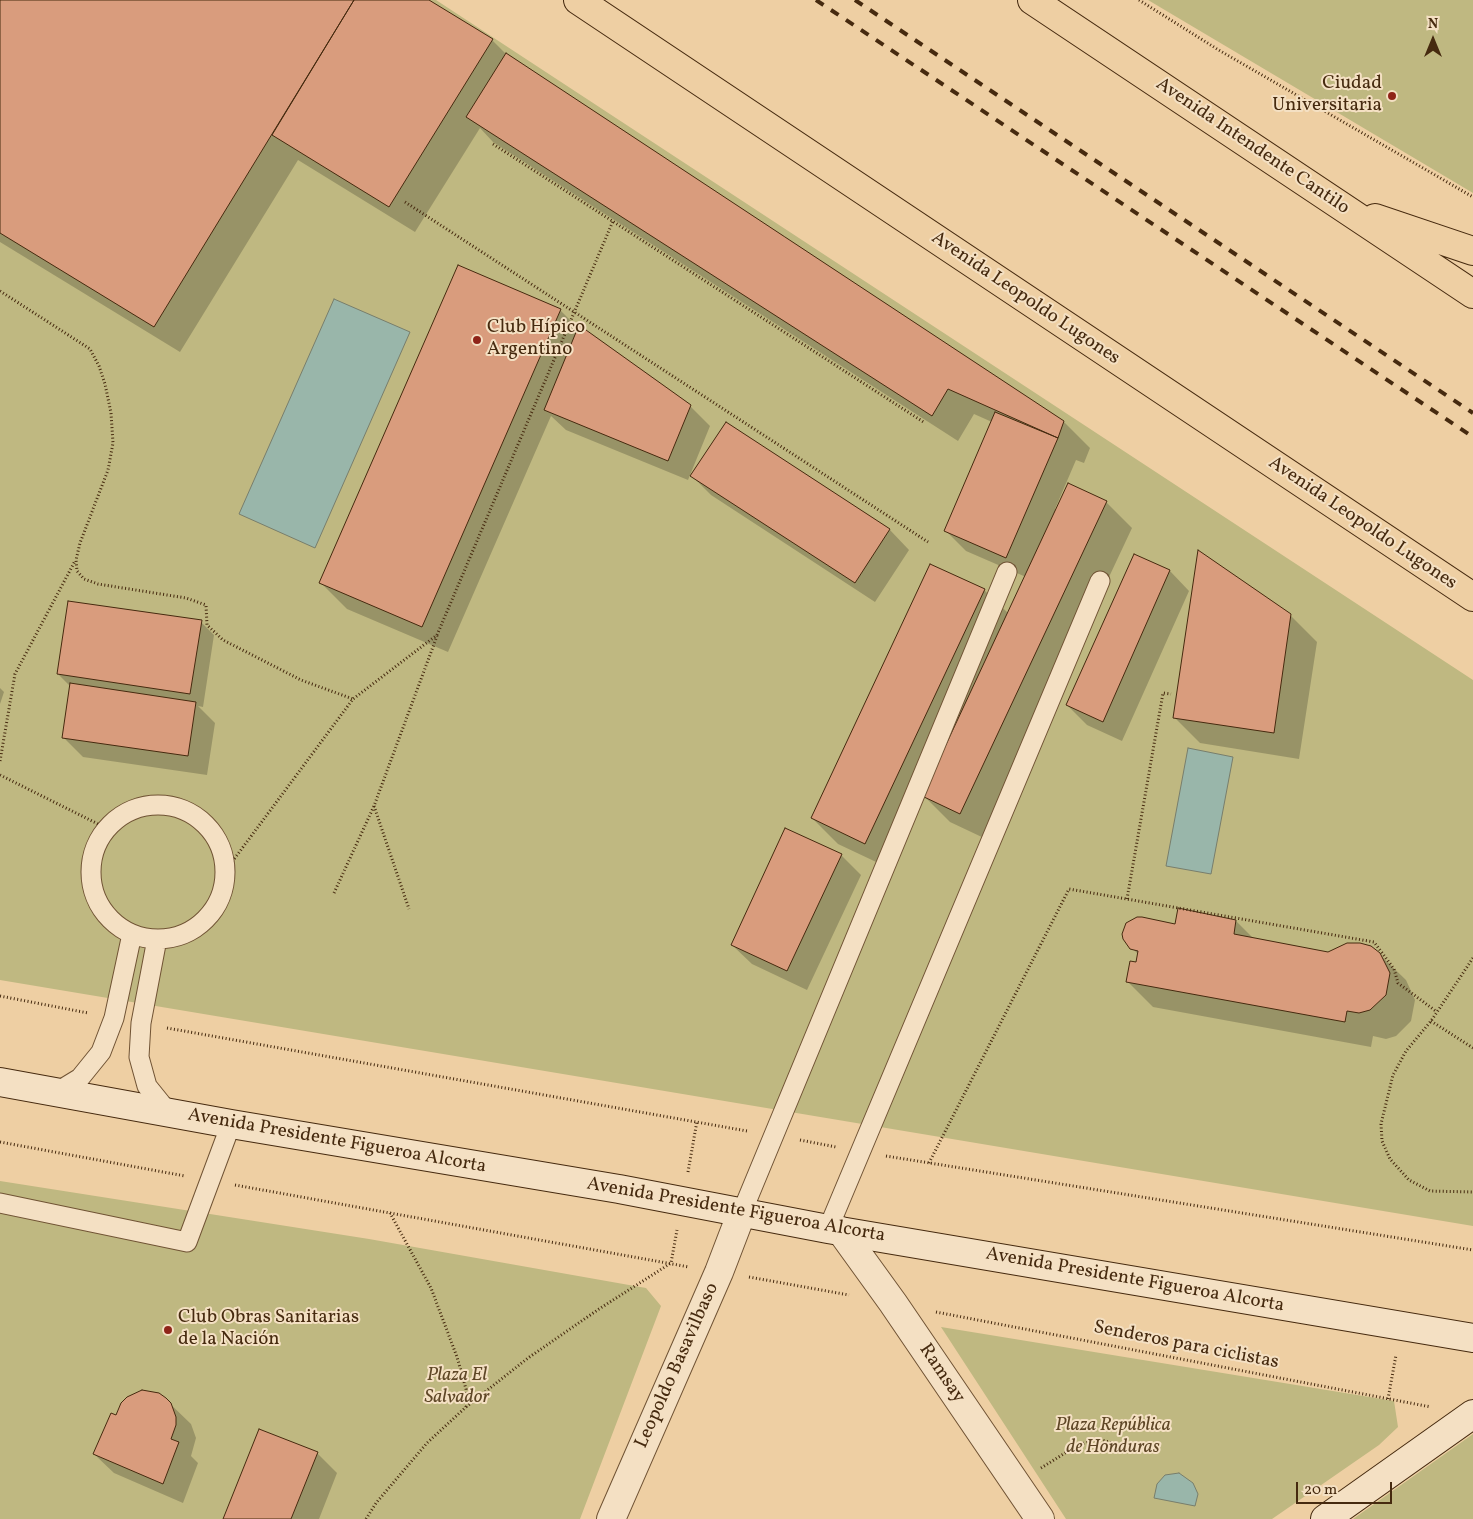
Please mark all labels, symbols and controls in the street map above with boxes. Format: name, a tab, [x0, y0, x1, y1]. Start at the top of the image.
north arrow	[1408, 15, 1458, 65]
text: N	[1428, 15, 1438, 34]
street label: Avenida Intendente Cantilo	[1151, 74, 1353, 220]
place label: Ciudad Universitaria	[1272, 74, 1382, 118]
marker: Ciudad Universitaria	[1386, 90, 1398, 102]
street label: Avenida Leopoldo Lugones	[926, 227, 1124, 371]
place label: Club Hípico Argentino	[487, 318, 585, 362]
marker: Club Hípico Argentino	[471, 334, 483, 346]
street label: Avenida Leopoldo Lugones	[1263, 452, 1461, 596]
street label: Avenida Presidente Figueroa Alcorta	[186, 1104, 488, 1180]
street label: Avenida Presidente Figueroa Alcorta	[585, 1173, 887, 1249]
street label: Avenida Presidente Figueroa Alcorta	[984, 1243, 1286, 1319]
street label: Leopoldo Basavilbaso	[631, 1280, 725, 1452]
place label: Club Obras Sanitarias de la Nación	[178, 1308, 359, 1352]
street label: Senderos para ciclistas	[1091, 1317, 1281, 1375]
marker: Club Obras Sanitarias de la Nación	[162, 1324, 174, 1336]
street label: Ramsay	[913, 1340, 969, 1408]
park label: Plaza El Salvador	[424, 1366, 490, 1410]
park label: Plaza República de Honduras	[1055, 1416, 1171, 1460]
scale bar	[1298, 1472, 1394, 1504]
text: 20 m	[1304, 1480, 1337, 1501]

